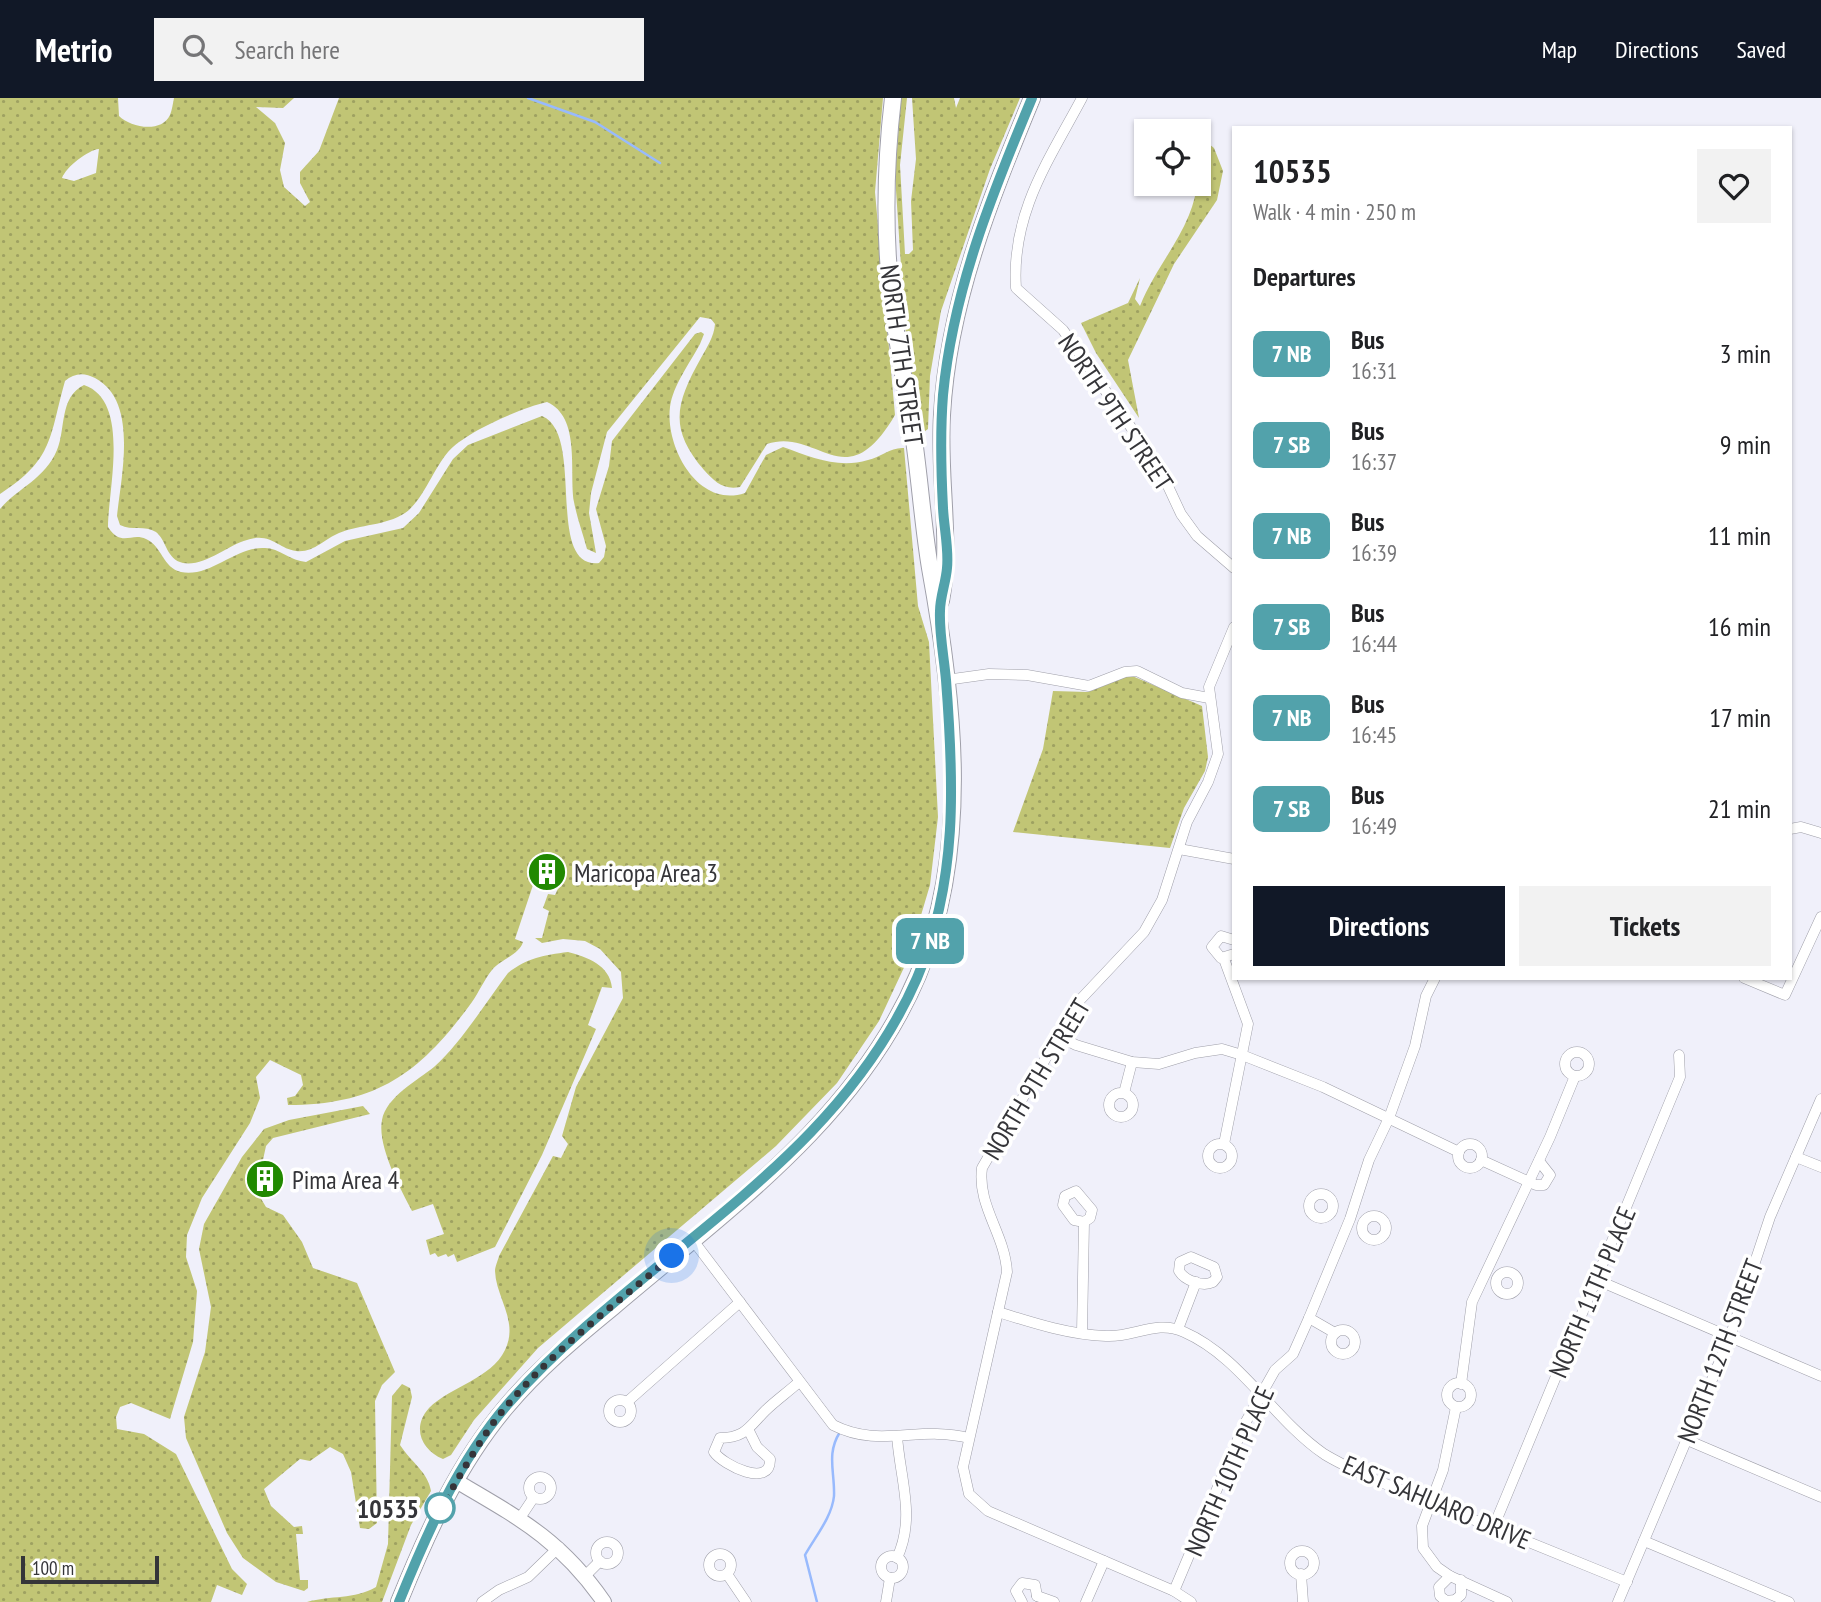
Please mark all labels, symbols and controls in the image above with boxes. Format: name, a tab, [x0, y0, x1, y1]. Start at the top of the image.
search box	[154, 18, 644, 81]
text: Metrio	[35, 28, 112, 71]
icon: search	[178, 30, 216, 68]
text: Search here	[234, 33, 340, 66]
text: Map	[1542, 34, 1577, 65]
text: Directions	[1615, 34, 1699, 65]
text: Saved	[1737, 34, 1786, 65]
map controls	[1134, 119, 1211, 196]
button: locate	[1134, 119, 1211, 196]
text: 10535	[1253, 149, 1332, 192]
button: heart	[1697, 149, 1771, 223]
text: Walk · 4 min · 250 m	[1253, 197, 1416, 226]
text: Departures	[1253, 260, 1356, 293]
street label: NORTH 7TH STREET	[873, 262, 931, 448]
text: Bus	[1351, 323, 1384, 356]
street label: NORTH 9TH STREET	[1051, 327, 1181, 497]
text: 3 min	[1720, 337, 1771, 370]
text: 7 NB	[1271, 338, 1312, 369]
text: 16:31	[1351, 356, 1397, 385]
text: Bus	[1351, 414, 1384, 447]
text: 9 min	[1720, 428, 1771, 461]
text: 7 SB	[1273, 429, 1310, 460]
text: 16:37	[1351, 447, 1397, 476]
text: Bus	[1351, 505, 1384, 538]
text: 11 min	[1708, 519, 1771, 552]
text: 7 NB	[1271, 520, 1312, 551]
text: 16:39	[1351, 538, 1397, 567]
text: Bus	[1351, 596, 1384, 629]
text: 16 min	[1708, 610, 1771, 643]
text: 7 SB	[1273, 611, 1310, 642]
text: 16:44	[1351, 629, 1397, 658]
text: Bus	[1351, 687, 1384, 720]
text: 17 min	[1709, 701, 1771, 734]
text: 7 NB	[1271, 702, 1312, 733]
text: 16:45	[1351, 720, 1397, 749]
text: Bus	[1351, 778, 1384, 811]
text: 21 min	[1708, 792, 1771, 825]
text: 7 SB	[1273, 793, 1310, 824]
text: 16:49	[1351, 811, 1397, 840]
building icon: Maricopa Area 3	[526, 851, 568, 893]
place label: Maricopa Area 3	[574, 856, 718, 889]
button: Directions	[1253, 886, 1505, 966]
button: Tickets	[1519, 886, 1771, 966]
line badge: 7 NB	[881, 918, 979, 964]
text: 7 NB	[910, 925, 950, 956]
street label: NORTH 9TH STREET	[975, 992, 1097, 1166]
building icon: Pima Area 4	[244, 1158, 286, 1200]
place label: Pima Area 4	[292, 1163, 400, 1196]
street label: NORTH 11TH PLACE	[1541, 1202, 1643, 1382]
your location	[654, 1238, 689, 1273]
street label: NORTH 12TH STREET	[1670, 1254, 1770, 1448]
street label: NORTH 10TH PLACE	[1177, 1381, 1281, 1561]
street label: EAST SAHUARO DRIVE	[1338, 1448, 1536, 1556]
place label: 10535	[357, 1492, 419, 1525]
marker: 10535	[425, 1493, 455, 1523]
scale bar	[21, 1553, 159, 1585]
text: 100 m	[32, 1556, 74, 1580]

